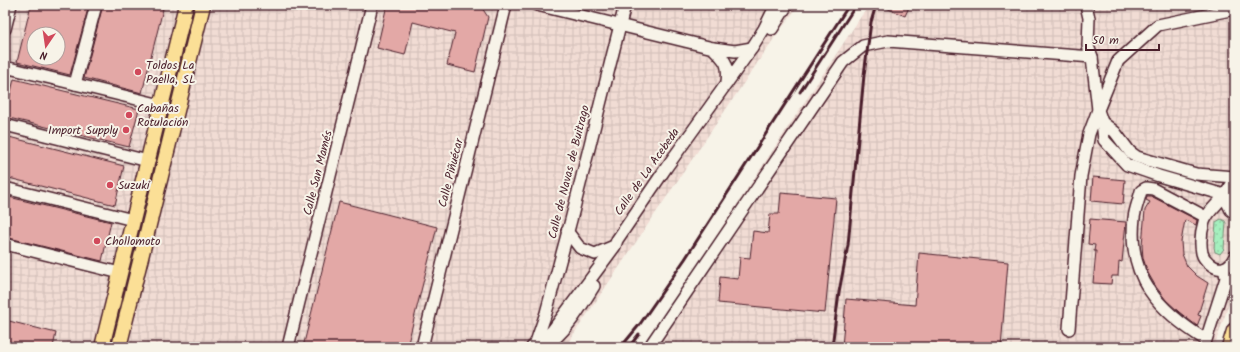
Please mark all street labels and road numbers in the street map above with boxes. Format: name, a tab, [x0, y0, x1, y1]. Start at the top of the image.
street label: Calle de Navas de Buitrago	[543, 103, 595, 241]
street label: Calle de La Acebeda	[610, 124, 685, 220]
street label: Calle San Mamés	[298, 128, 338, 218]
street label: Calle Piñuécar	[433, 135, 469, 210]

